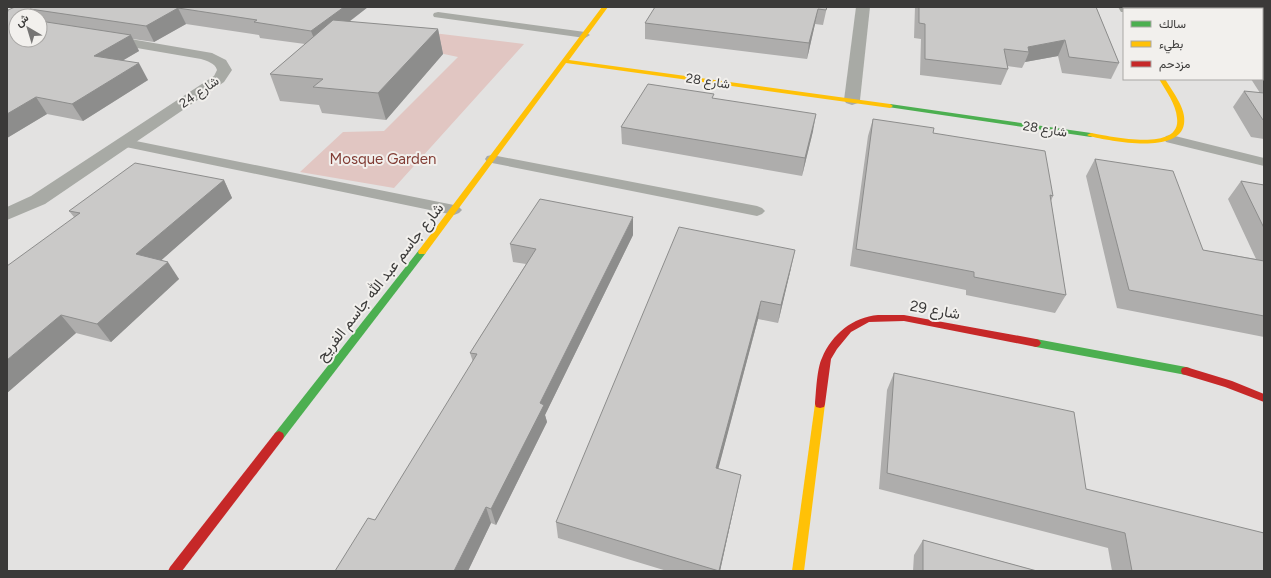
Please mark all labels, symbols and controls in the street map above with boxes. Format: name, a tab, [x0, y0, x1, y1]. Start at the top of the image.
north arrow	[8, 8, 48, 48]
legend	[1123, 8, 1263, 80]
text: ش	[13, 11, 31, 30]
text: سالك	[1159, 17, 1186, 31]
text: بطيء	[1159, 37, 1183, 54]
text: مزدحم	[1159, 57, 1190, 72]
street label: شارع 28	[685, 70, 731, 94]
street label: شارع 24	[176, 73, 223, 113]
street label: شارع 28	[1021, 118, 1068, 142]
park label: Mosque Garden	[330, 150, 436, 168]
street label: شارع جاسم عبد الله جاسم الفريح	[313, 199, 449, 366]
street label: شارع 29	[908, 297, 962, 325]

